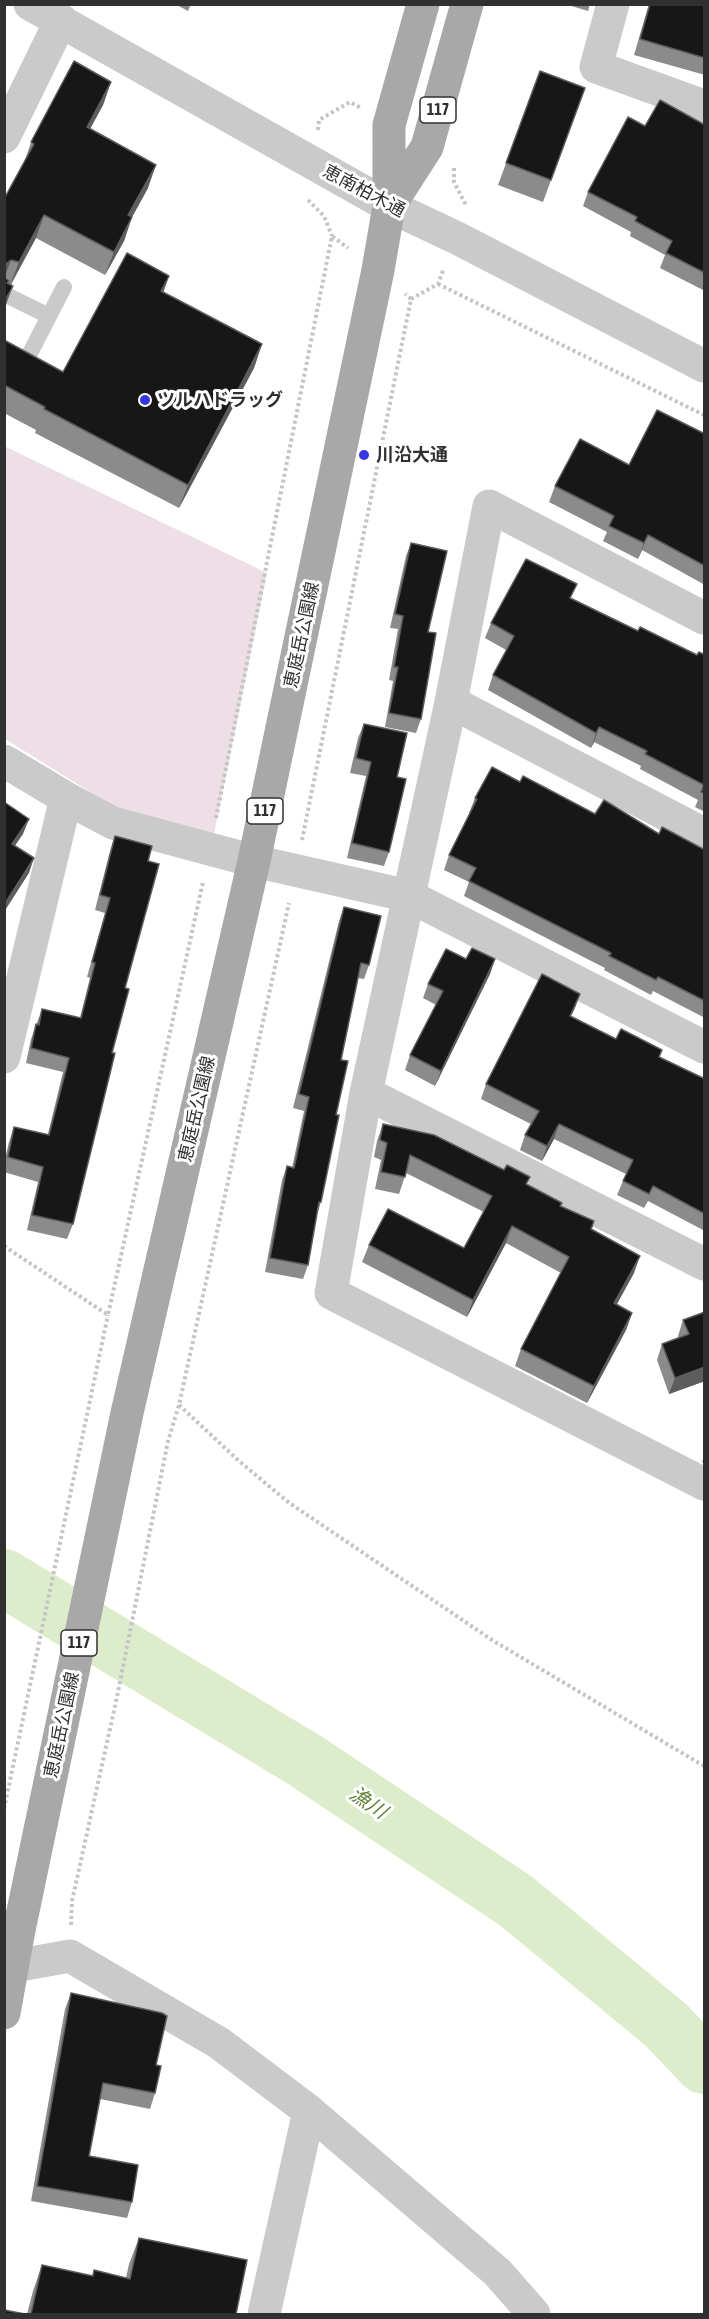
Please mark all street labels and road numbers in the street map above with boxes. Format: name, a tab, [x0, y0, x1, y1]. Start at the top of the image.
road number: 117	[420, 97, 456, 123]
street label: 恵南柏木通	[319, 160, 409, 222]
street label: 恵庭岳公園線	[280, 580, 324, 690]
road number: 117	[247, 798, 283, 824]
street label: 恵庭岳公園線	[174, 1054, 220, 1164]
road number: 117	[61, 1630, 97, 1656]
street label: 恵庭岳公園線	[40, 1670, 84, 1780]

